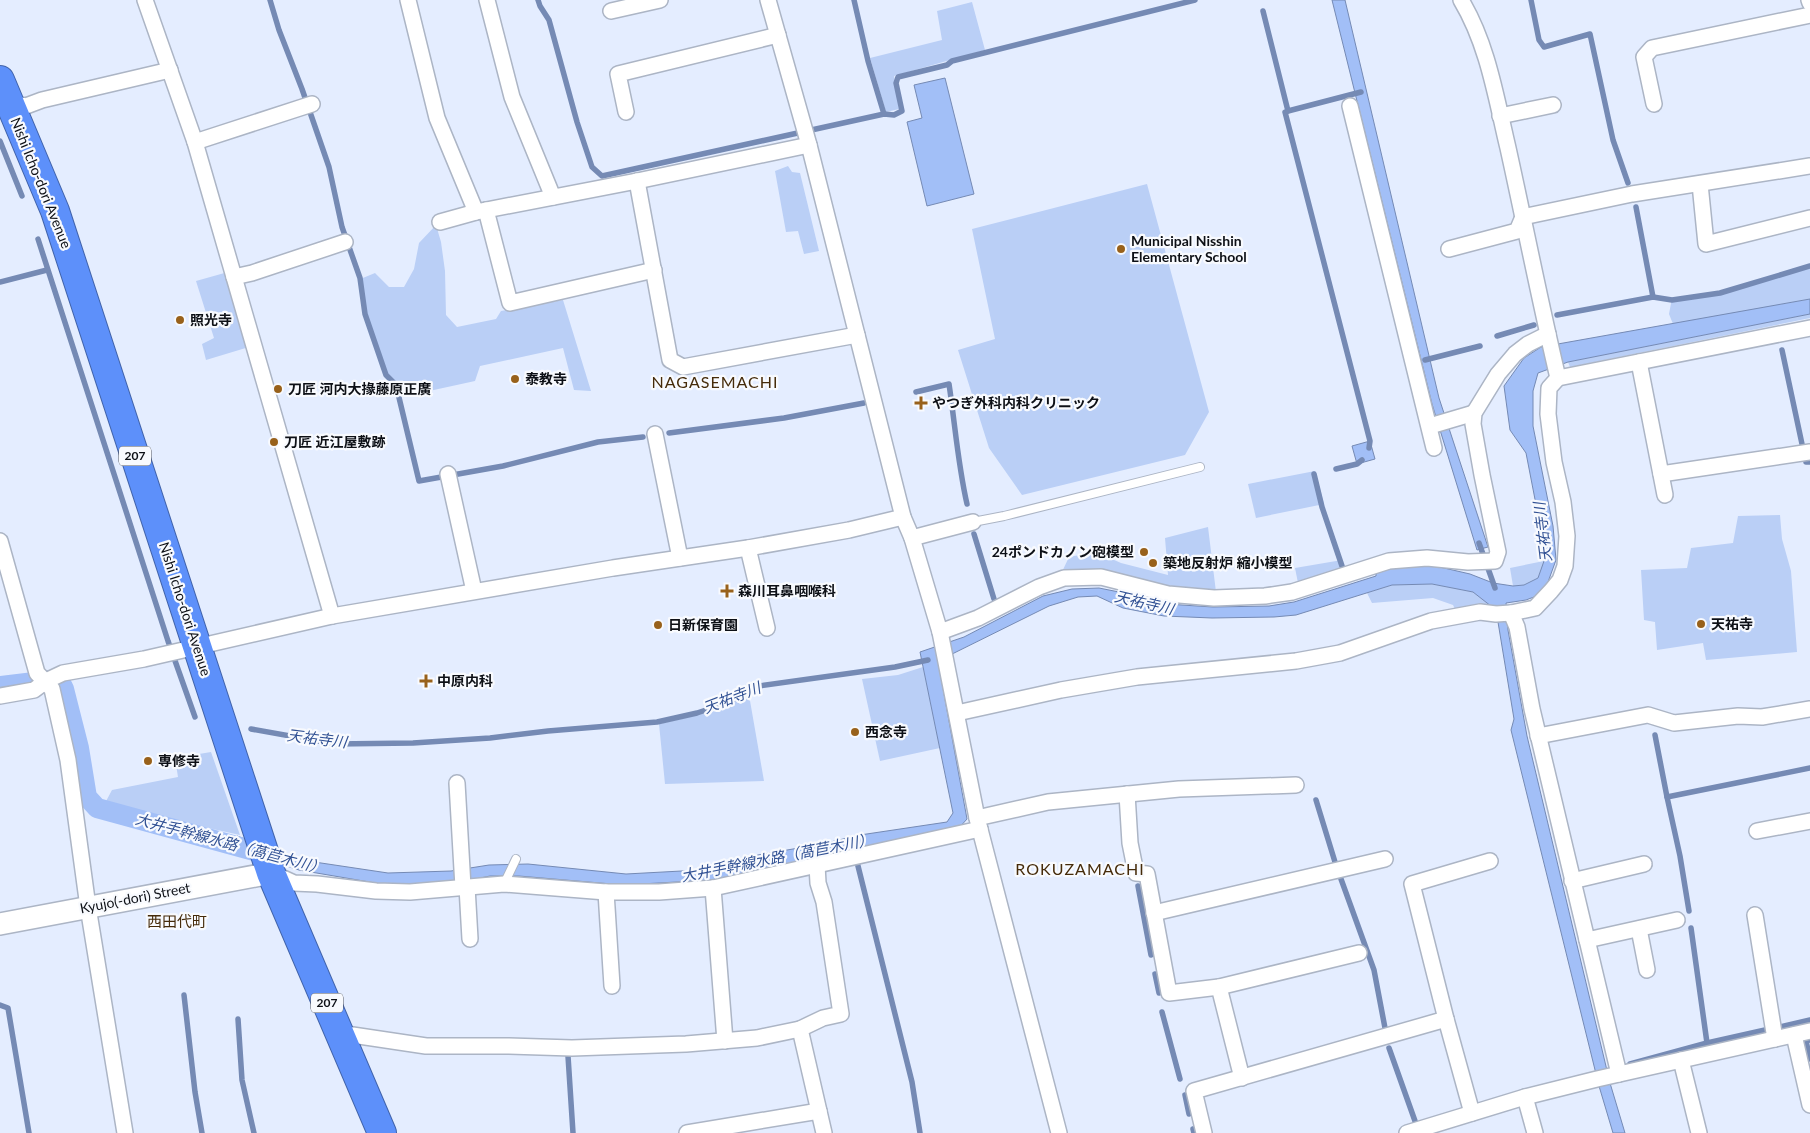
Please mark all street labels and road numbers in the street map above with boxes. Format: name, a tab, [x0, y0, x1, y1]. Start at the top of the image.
street label: Nishi Icho-dori Avenue	[7, 115, 76, 251]
road number: 207	[119, 446, 151, 466]
street label: Nishi Icho-dori Avenue	[156, 540, 215, 678]
street label: Kyujo(-dori) Street	[78, 878, 192, 917]
road number: 207	[311, 994, 343, 1012]

